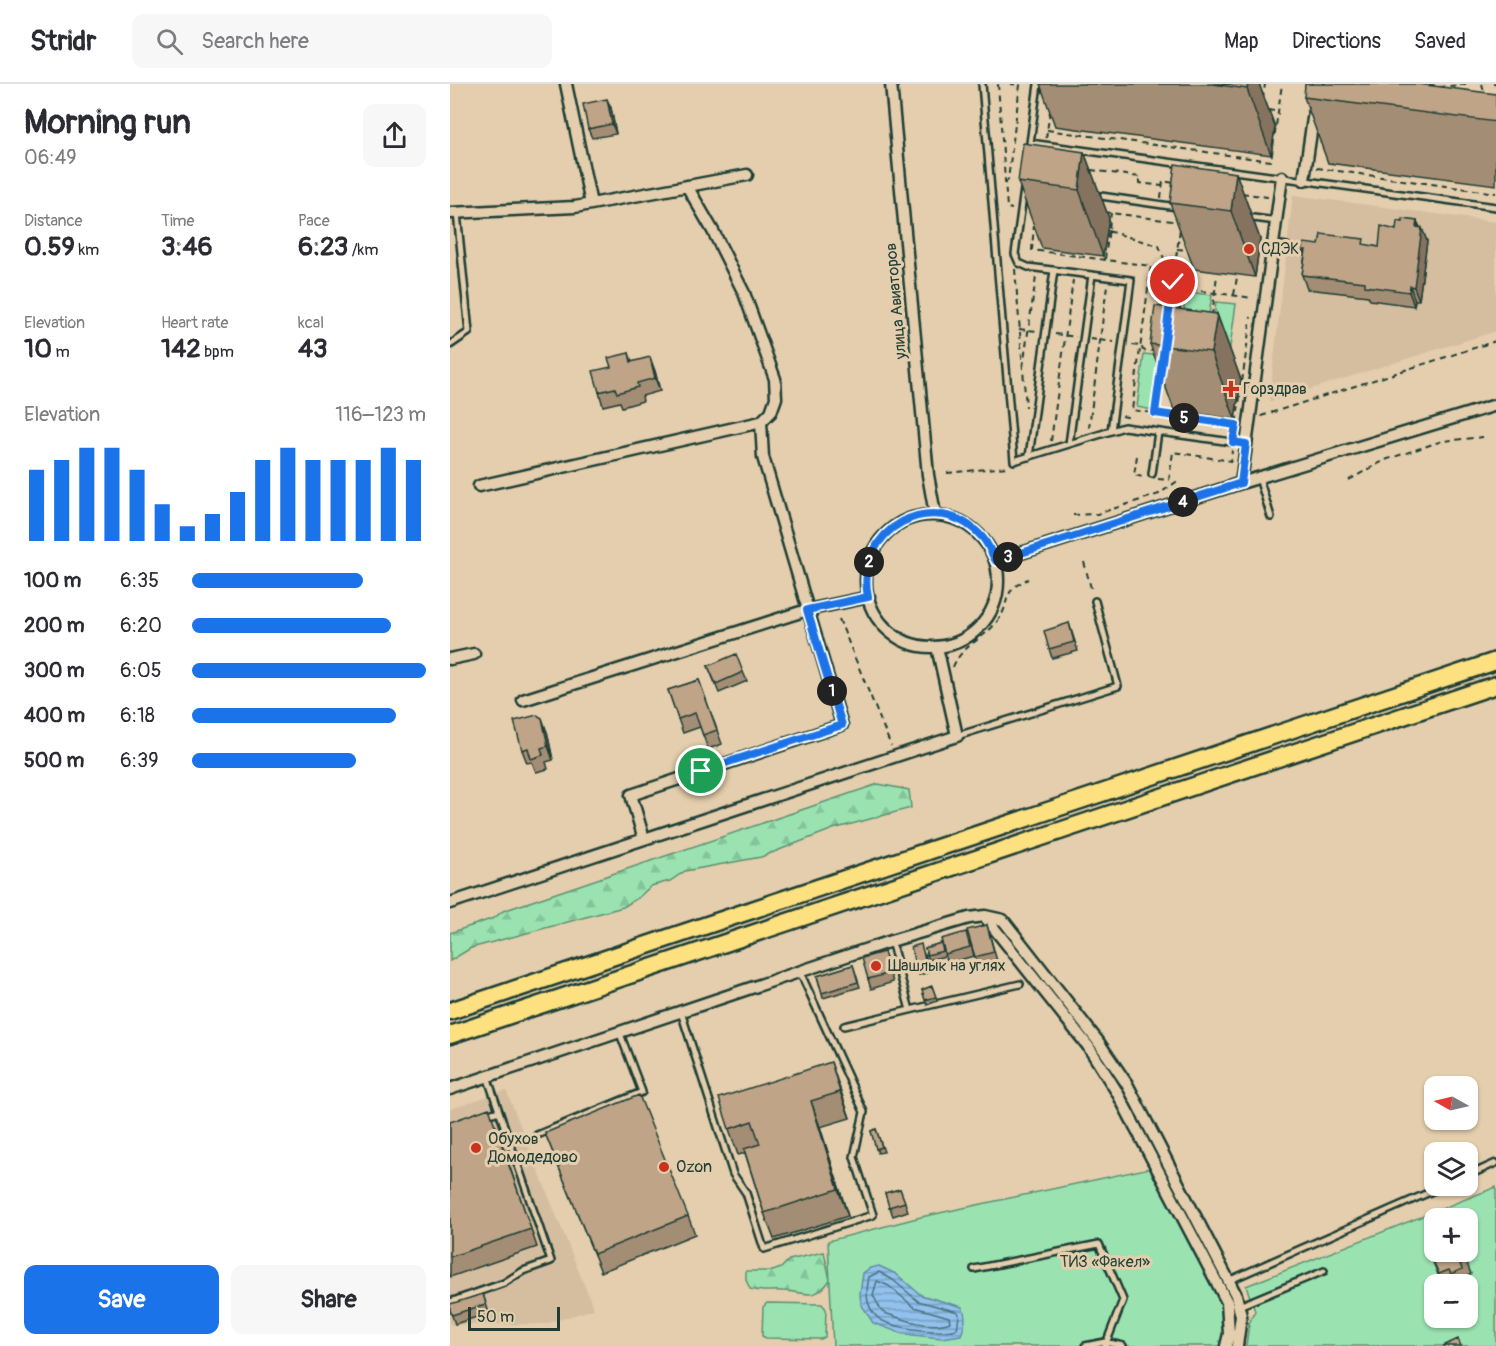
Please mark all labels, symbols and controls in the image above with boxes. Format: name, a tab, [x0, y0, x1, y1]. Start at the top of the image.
search box	[132, 14, 552, 68]
text: Stridr	[30, 24, 96, 59]
icon: search	[153, 25, 186, 58]
text: Search here	[201, 27, 309, 55]
text: Map	[1224, 28, 1259, 55]
text: Directions	[1292, 28, 1381, 55]
text: Saved	[1414, 28, 1466, 55]
text: Morning run	[24, 102, 191, 143]
button: share	[363, 104, 426, 167]
text: 06:49	[24, 145, 77, 170]
text: Distance	[24, 211, 83, 231]
text: Time	[161, 211, 194, 231]
text: Pace	[298, 211, 330, 231]
text: 0.59	[24, 231, 75, 263]
text: 3:46	[161, 231, 213, 263]
text: 6:23	[298, 231, 348, 263]
place label: СДЭК	[1261, 239, 1299, 259]
text: km	[75, 240, 99, 260]
text: /km	[348, 240, 378, 260]
street label: улица Авиаторов	[881, 242, 911, 361]
marker: СДЭК	[1242, 242, 1256, 256]
pin	[1147, 256, 1198, 307]
icon: check	[1156, 265, 1189, 298]
text: Elevation	[24, 313, 85, 333]
text: Heart rate	[161, 313, 228, 333]
text: kcal	[298, 313, 324, 333]
text: 10	[24, 333, 52, 365]
text: 142	[161, 333, 201, 365]
text: 43	[298, 333, 328, 365]
text: m	[52, 342, 70, 362]
text: bpm	[201, 342, 234, 362]
place label: Горздрав	[1243, 379, 1307, 399]
marker: Горздрав	[1224, 382, 1238, 396]
text: Elevation	[24, 402, 100, 427]
text: 116–123 m	[335, 402, 426, 427]
pin: 5	[1169, 403, 1199, 433]
text: 5	[1180, 408, 1188, 428]
pin: 4	[1168, 487, 1198, 517]
text: 4	[1178, 492, 1188, 512]
pin: 3	[993, 542, 1023, 572]
pin: 2	[854, 547, 884, 577]
text: 3	[1004, 547, 1012, 567]
text: 2	[865, 552, 873, 572]
text: 100 m	[24, 568, 81, 593]
text: 6:35	[120, 568, 159, 593]
text: 200 m	[24, 613, 85, 638]
text: 6:20	[120, 613, 162, 638]
text: 300 m	[24, 658, 85, 683]
text: 6:05	[120, 658, 161, 683]
pin: 1	[817, 676, 847, 706]
text: 1	[829, 681, 835, 701]
text: 400 m	[24, 703, 85, 728]
text: 6:18	[120, 703, 155, 728]
pin	[675, 745, 726, 796]
text: 500 m	[24, 748, 84, 773]
text: 6:39	[120, 748, 158, 773]
icon: arrive	[684, 754, 717, 787]
place label: Шашлык на углях	[888, 956, 1005, 976]
marker: Шашлык на углях	[869, 959, 883, 973]
north arrow	[1424, 1076, 1478, 1130]
map controls	[1424, 1076, 1478, 1328]
place label: Обухов Домодедово	[487, 1129, 578, 1167]
marker: Обухов Домодедово	[469, 1141, 483, 1155]
button: layers	[1424, 1142, 1478, 1196]
place label: Ozon	[676, 1157, 712, 1177]
marker: Ozon	[657, 1160, 671, 1174]
button: +	[1424, 1208, 1478, 1262]
park label: ТИЗ «Факел»	[1060, 1252, 1150, 1272]
button: Save	[24, 1265, 219, 1334]
button: Share	[231, 1265, 426, 1334]
button: −	[1424, 1274, 1478, 1328]
scale bar	[468, 1304, 560, 1332]
text: 50 m	[477, 1307, 514, 1327]

